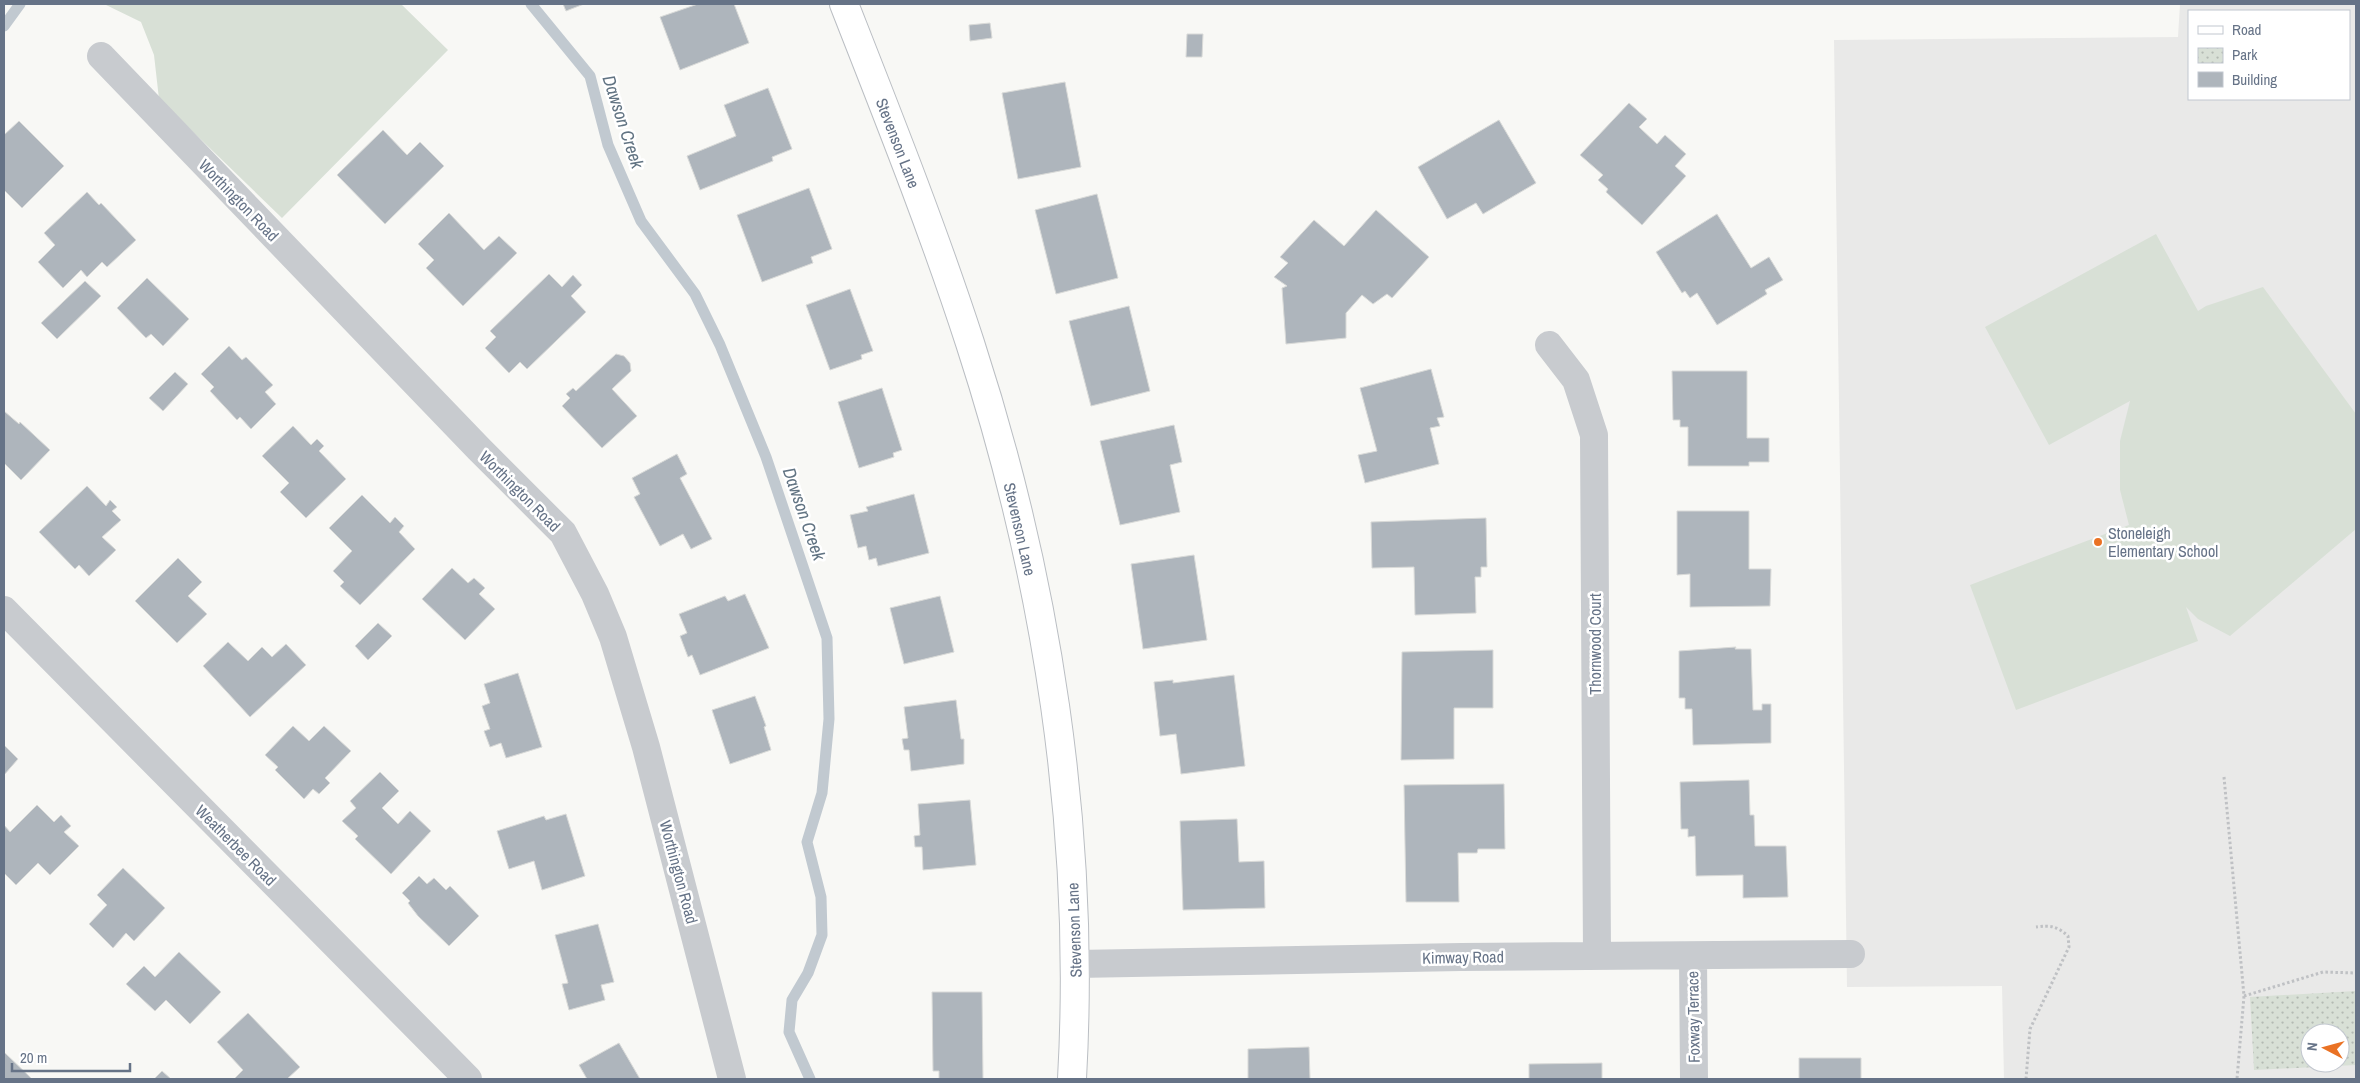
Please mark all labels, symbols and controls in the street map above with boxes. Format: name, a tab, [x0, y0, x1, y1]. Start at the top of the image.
legend	[2188, 10, 2350, 100]
text: Road	[2232, 19, 2261, 40]
text: Park	[2232, 44, 2258, 65]
text: Building	[2232, 69, 2277, 90]
water label: Dawson Creek	[597, 72, 651, 172]
street label: Stevenson Lane	[871, 95, 925, 191]
street label: Worthington Road	[194, 154, 284, 246]
street label: Worthington Road	[475, 446, 565, 536]
water label: Dawson Creek	[777, 464, 832, 564]
street label: Stevenson Lane	[999, 480, 1041, 578]
place label: Stoneleigh Elementary School	[2108, 522, 2218, 562]
marker: Stoneleigh Elementary School	[2092, 536, 2104, 548]
street label: Thornwood Court	[1584, 593, 1606, 695]
street label: Weatherbee Road	[191, 800, 281, 890]
street label: Worthington Road	[655, 818, 703, 926]
street label: Stevenson Lane	[1061, 882, 1087, 978]
street label: Kimway Road	[1422, 945, 1504, 969]
street label: Foxway Terrace	[1681, 971, 1705, 1063]
north arrow	[2300, 1023, 2350, 1073]
scale bar	[12, 1040, 130, 1072]
text: N	[2303, 1042, 2321, 1052]
text: 20 m	[20, 1047, 47, 1068]

